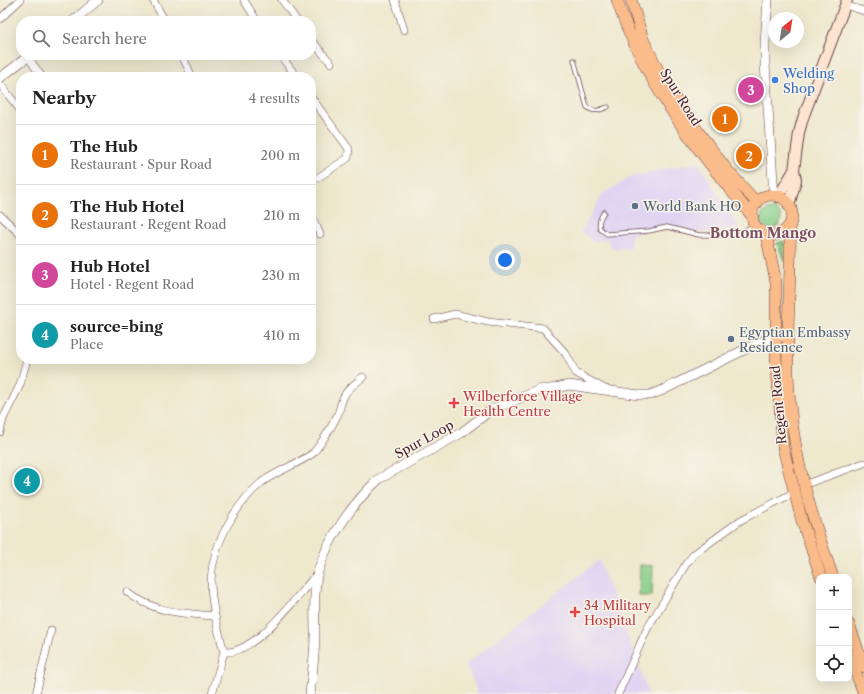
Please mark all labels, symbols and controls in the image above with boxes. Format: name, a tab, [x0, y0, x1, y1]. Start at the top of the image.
north arrow	[768, 12, 804, 48]
search box	[16, 16, 316, 60]
icon: search	[30, 27, 52, 49]
text: Search here	[62, 29, 147, 48]
street label: Spur Road	[657, 65, 705, 129]
place label: Welding Shop	[782, 65, 834, 96]
pin: 3	[738, 75, 764, 105]
marker: Welding Shop	[770, 75, 780, 85]
text: Nearby	[32, 88, 96, 108]
text: 4 results	[249, 90, 300, 106]
pin: 1	[712, 104, 738, 134]
text: The Hub	[70, 137, 138, 156]
pin: 2	[736, 141, 762, 171]
text: 1	[42, 147, 48, 163]
text: 200 m	[260, 147, 300, 163]
text: Restaurant · Spur Road	[70, 156, 212, 172]
text: The Hub Hotel	[70, 197, 185, 216]
place label: World Bank HO	[642, 198, 742, 214]
marker: World Bank HO	[630, 201, 640, 211]
text: 2	[41, 207, 49, 223]
text: 210 m	[263, 207, 300, 223]
text: Restaurant · Regent Road	[70, 216, 227, 232]
district label: Bottom Mango	[710, 224, 816, 242]
your location	[495, 250, 515, 270]
text: Hub Hotel	[70, 257, 150, 276]
text: 3	[41, 267, 49, 283]
text: 230 m	[262, 267, 300, 283]
text: Hotel · Regent Road	[70, 276, 194, 292]
text: source=bing	[70, 317, 163, 336]
place label: Egyptian Embassy Residence	[739, 324, 852, 355]
text: 4	[41, 327, 49, 343]
text: 410 m	[263, 327, 300, 343]
marker: Egyptian Embassy Residence	[726, 334, 736, 344]
text: Place	[70, 336, 103, 352]
street label: Regent Road	[767, 365, 789, 445]
place label: Wilberforce Village Health Centre	[462, 388, 582, 419]
marker: Wilberforce Village Health Centre	[448, 397, 460, 409]
street label: Spur Loop	[392, 416, 456, 462]
pin: 4	[14, 466, 40, 496]
map controls	[816, 574, 852, 682]
button: +	[816, 574, 852, 610]
place label: 34 Military Hospital	[584, 597, 652, 628]
marker: 34 Military Hospital	[569, 606, 581, 618]
button: −	[816, 610, 852, 646]
button: locate	[816, 646, 852, 682]

